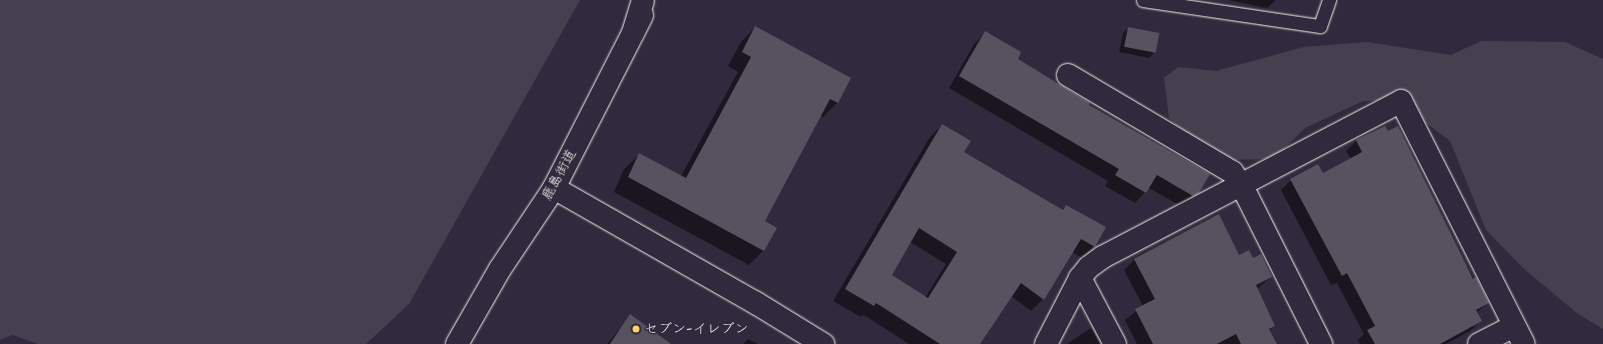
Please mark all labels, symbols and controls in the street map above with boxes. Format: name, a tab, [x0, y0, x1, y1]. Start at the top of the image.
street label: 鹿島街道	[538, 146, 580, 204]
place label: セブン-イレブン	[644, 321, 748, 337]
marker: セブン-イレブン	[631, 324, 641, 334]

